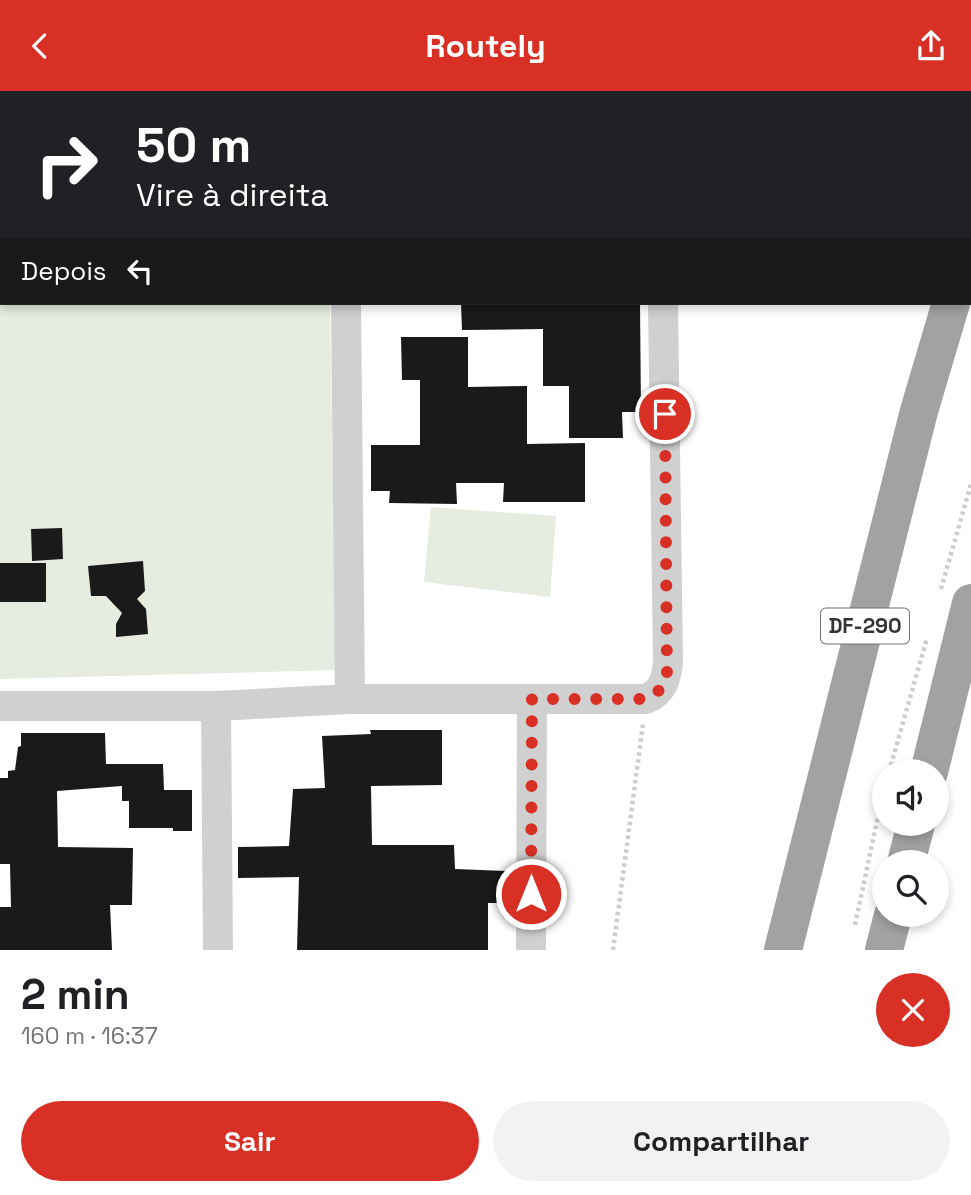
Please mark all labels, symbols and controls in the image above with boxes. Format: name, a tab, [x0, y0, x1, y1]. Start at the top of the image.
text: Routely	[425, 26, 546, 66]
icon: back	[21, 27, 59, 65]
icon: share	[912, 27, 950, 65]
text: 50 m	[136, 114, 251, 176]
icon: right	[21, 119, 112, 210]
text: Vire à direita	[136, 175, 329, 215]
icon: left	[121, 252, 159, 290]
text: Depois	[21, 254, 107, 288]
pin	[635, 384, 695, 444]
icon: arrive	[646, 395, 684, 433]
road number: DF-290	[821, 609, 909, 643]
map controls	[872, 759, 949, 927]
button: sound	[872, 759, 949, 836]
button: search	[872, 850, 949, 927]
position arrow	[494, 857, 568, 931]
text: 2 min	[21, 968, 130, 1021]
button: close	[876, 973, 950, 1047]
text: 160 m · 16:37	[21, 1021, 158, 1051]
button: Sair	[21, 1101, 479, 1181]
button: Compartilhar	[493, 1101, 950, 1181]

